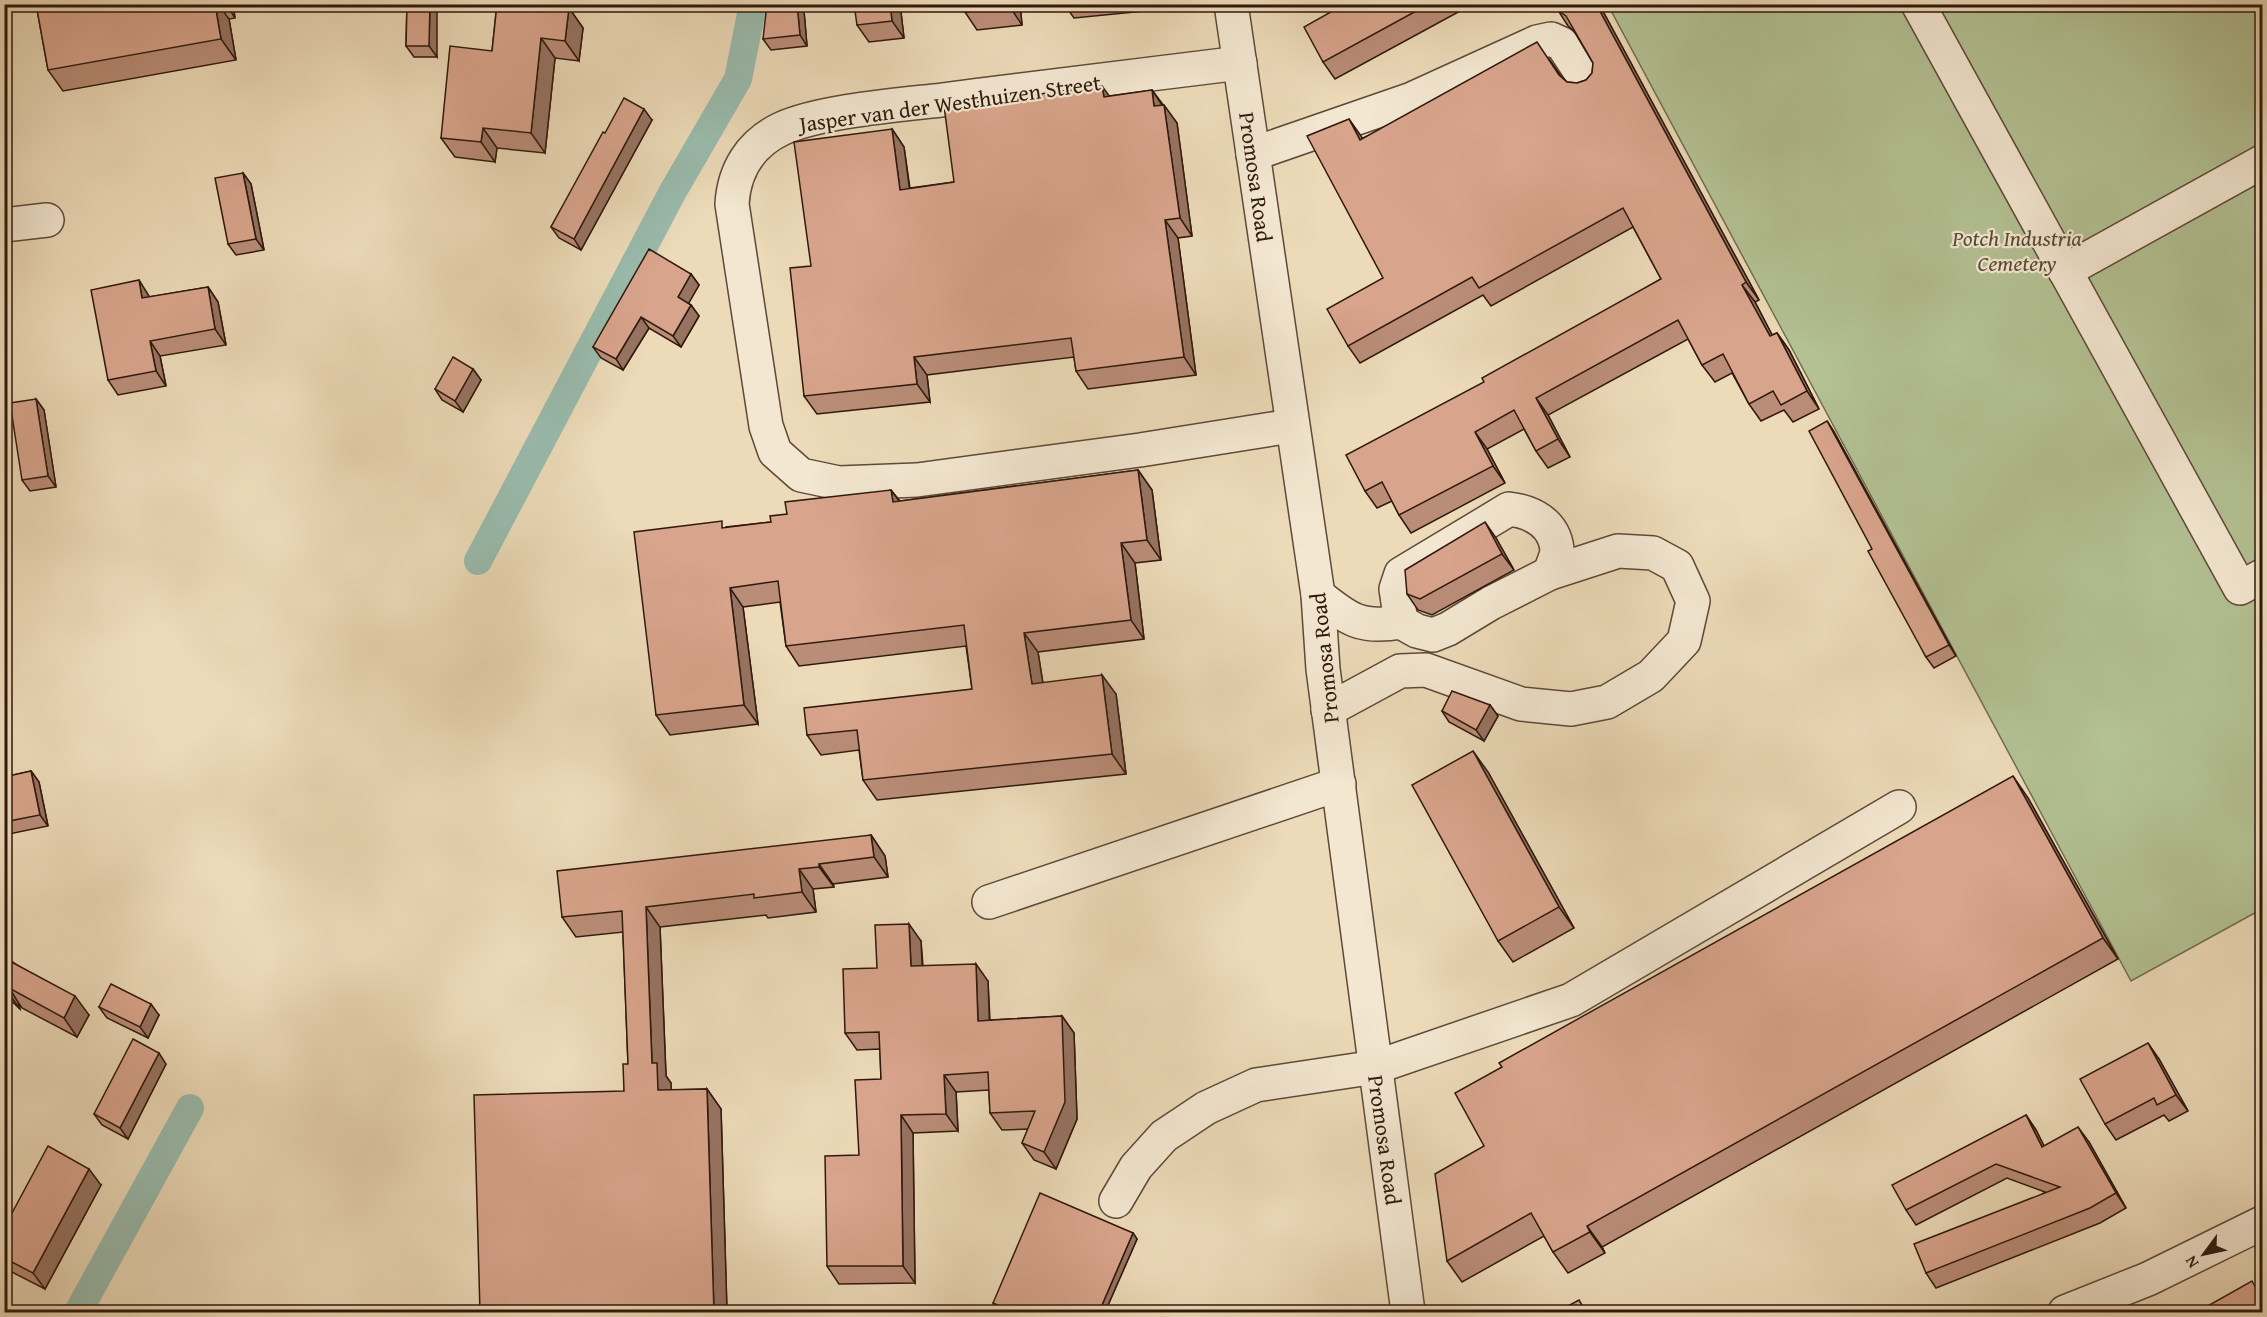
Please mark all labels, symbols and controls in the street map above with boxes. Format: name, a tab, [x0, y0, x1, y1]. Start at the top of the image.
street label: Jasper van der Westhuizen Street	[794, 66, 1103, 140]
street label: Promosa Road	[1231, 110, 1281, 244]
park label: Potch Industria Cemetery	[1951, 222, 2082, 279]
street label: Promosa Road	[1301, 591, 1347, 725]
street label: Promosa Road	[1360, 1073, 1410, 1207]
north arrow	[2174, 1224, 2234, 1284]
text: N	[2178, 1251, 2204, 1273]

